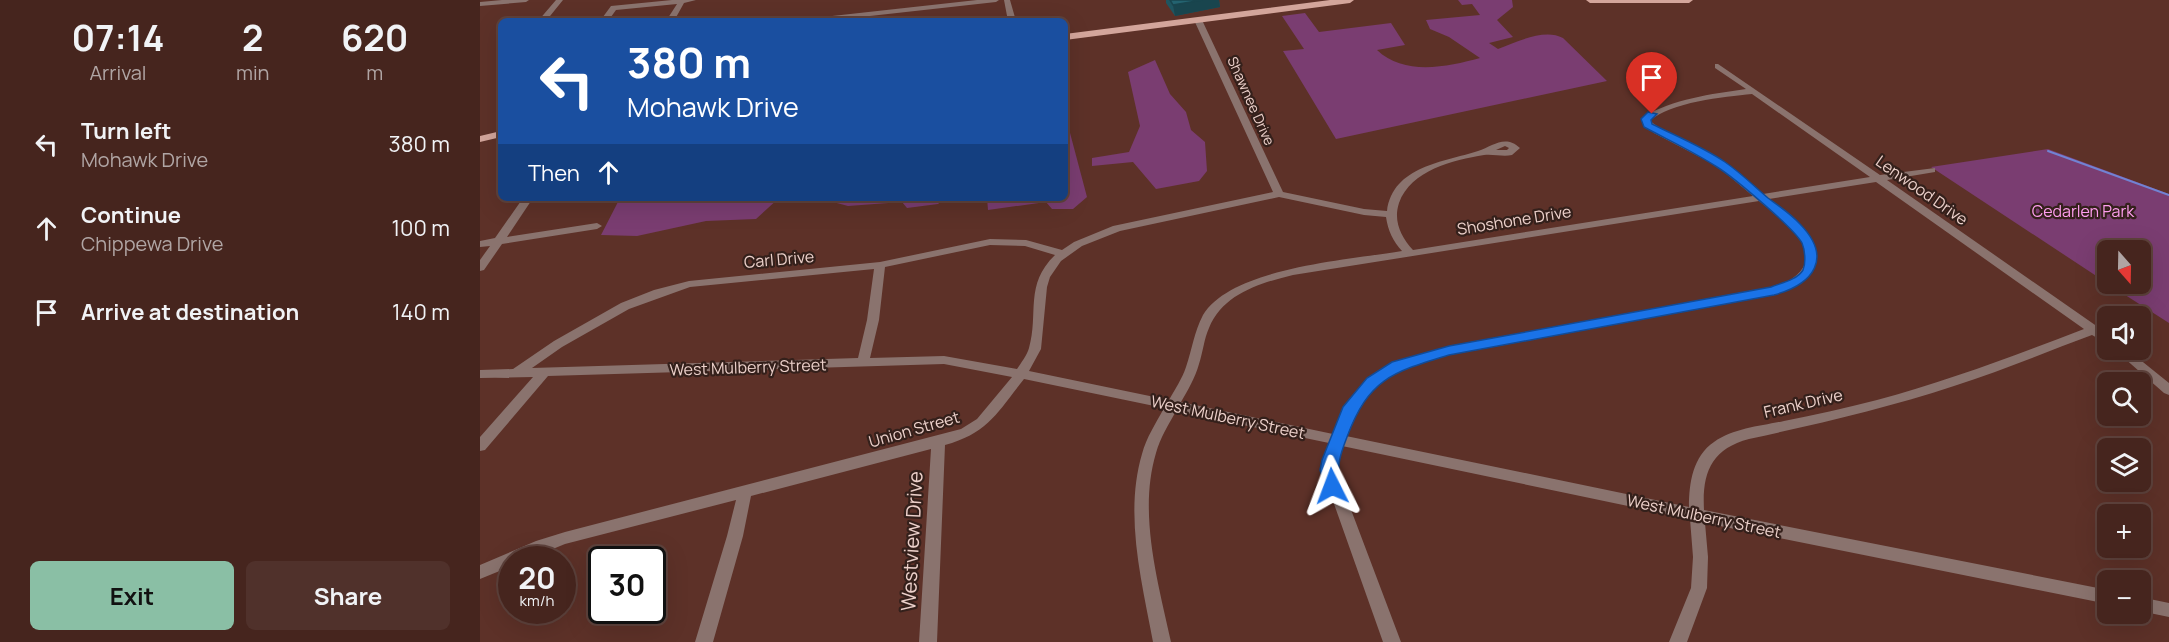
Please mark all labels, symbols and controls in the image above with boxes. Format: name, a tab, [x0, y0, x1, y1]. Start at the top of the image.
text: 07:14	[72, 13, 164, 62]
text: 2	[242, 13, 263, 62]
text: 620	[341, 13, 408, 62]
text: 380 m	[627, 33, 751, 91]
icon: left	[528, 42, 606, 120]
pin	[1626, 52, 1677, 114]
street label: Shawnee Drive	[1223, 53, 1280, 148]
text: Arrival	[89, 59, 147, 86]
text: min	[236, 59, 269, 86]
text: m	[366, 59, 383, 86]
icon: arrive	[1635, 61, 1668, 94]
text: Mohawk Drive	[627, 88, 799, 125]
text: Turn left	[81, 116, 171, 146]
icon: left	[30, 128, 63, 161]
text: 380 m	[389, 129, 450, 159]
text: Mohawk Drive	[81, 146, 208, 173]
street label: Lenwood Drive	[1872, 150, 1972, 230]
icon: ahead	[592, 156, 625, 189]
text: Then	[528, 158, 580, 188]
text: Continue	[81, 200, 181, 230]
street label: Shoshone Drive	[1455, 200, 1573, 240]
park label: Cedarlen Park	[2032, 200, 2135, 222]
icon: ahead	[30, 212, 63, 245]
text: 100 m	[392, 213, 450, 243]
text: Chippewa Drive	[81, 230, 223, 257]
north arrow	[2097, 240, 2151, 294]
map controls	[2097, 240, 2151, 624]
street label: Carl Drive	[743, 245, 815, 273]
icon: arrive	[30, 296, 63, 329]
text: Arrive at destination	[81, 297, 299, 327]
text: 140 m	[392, 297, 450, 327]
button: sound	[2097, 306, 2151, 360]
street label: West Mulberry Street	[669, 353, 827, 381]
button: search	[2097, 372, 2151, 426]
street label: Frank Drive	[1761, 383, 1845, 423]
street label: West Mulberry Street	[1149, 390, 1307, 444]
street label: Union Street	[866, 406, 962, 452]
button: layers	[2097, 438, 2151, 492]
position arrow	[1300, 454, 1364, 518]
street label: Westview Drive	[894, 470, 929, 612]
street label: West Mulberry Street	[1625, 489, 1783, 543]
button: +	[2097, 504, 2151, 558]
speed limit sign: 30	[588, 546, 666, 624]
text: 20	[518, 557, 556, 598]
button: Exit	[30, 561, 234, 630]
button: Share	[246, 561, 450, 630]
button: −	[2097, 570, 2151, 624]
text: km/h	[520, 590, 554, 611]

